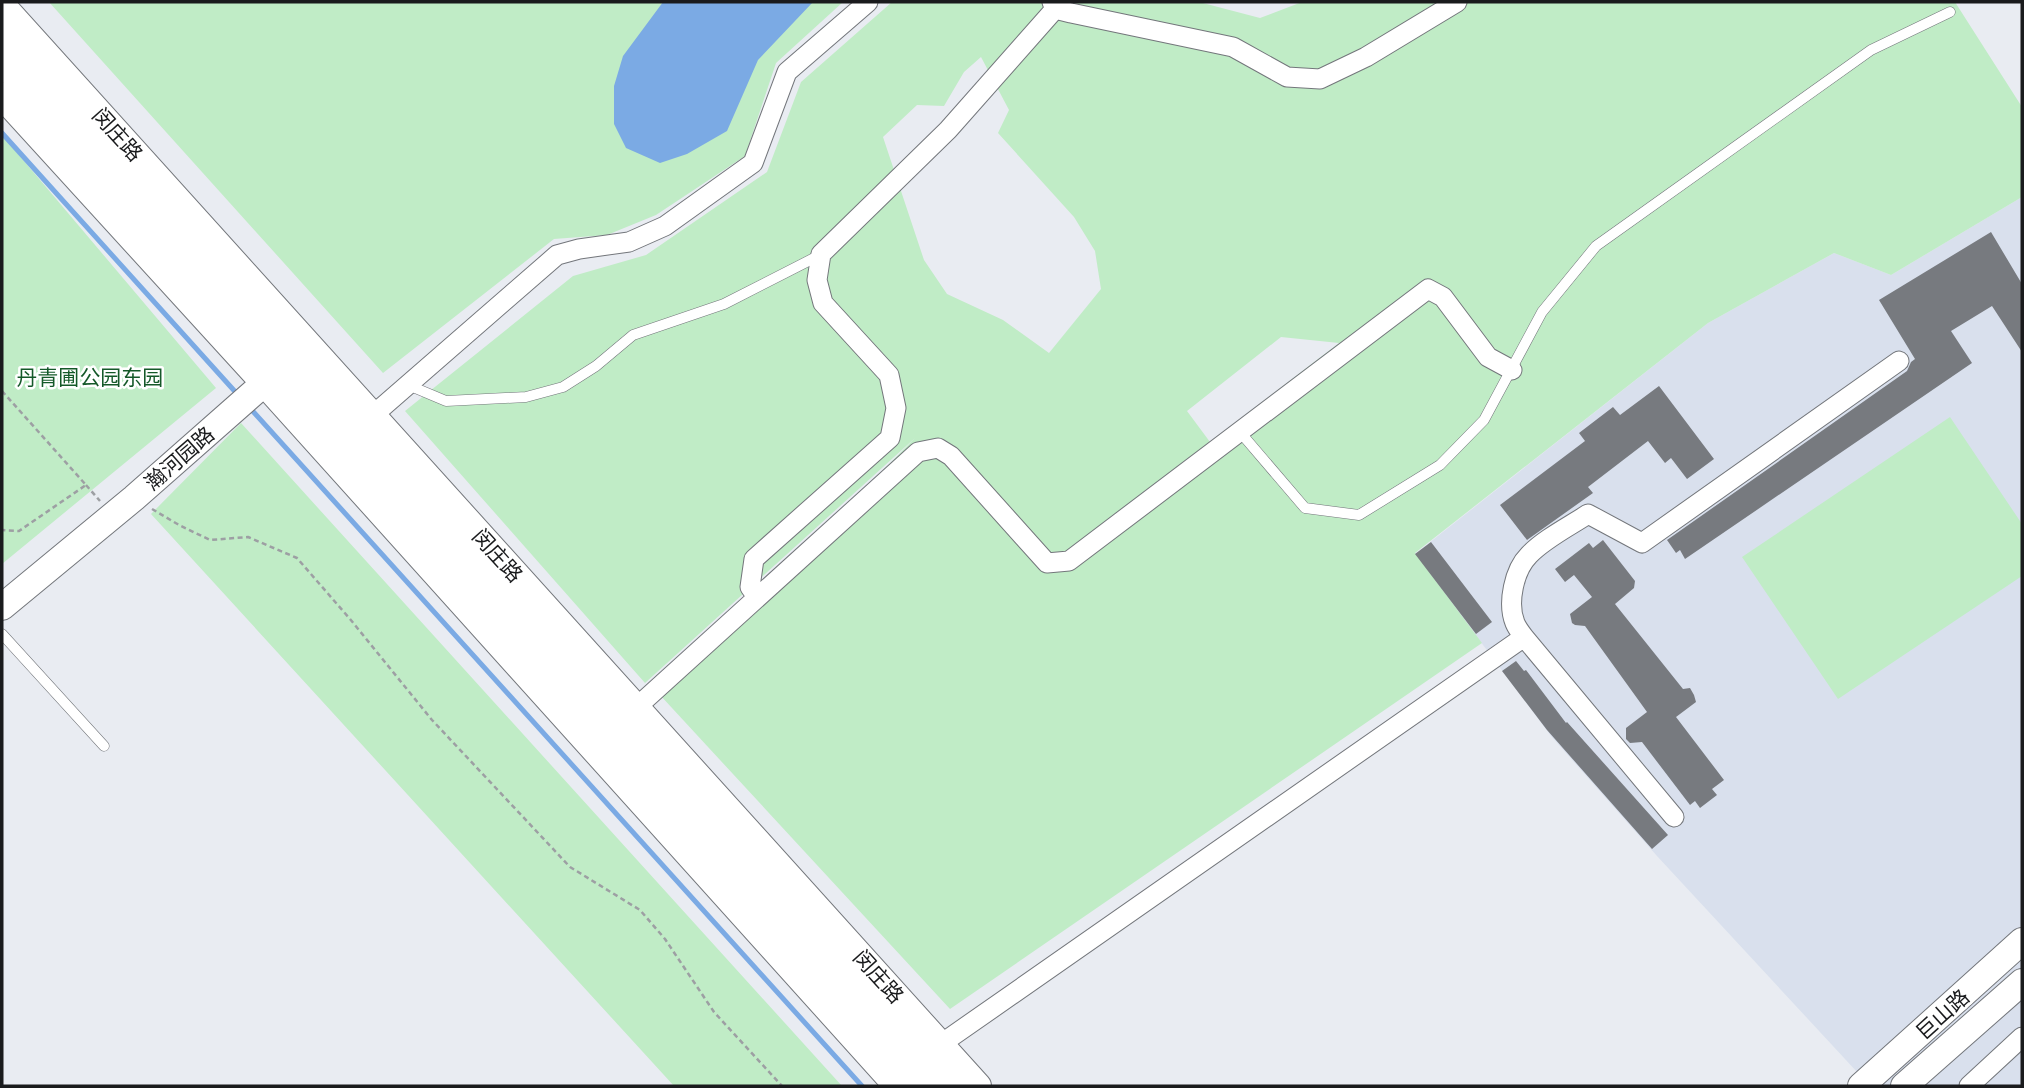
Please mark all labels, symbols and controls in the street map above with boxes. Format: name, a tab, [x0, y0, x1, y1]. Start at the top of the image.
street label: 闵庄路	[87, 102, 149, 166]
park label: 丹青圃公园东园	[17, 364, 164, 390]
street label: 瀚河园路	[139, 421, 219, 495]
street label: 闵庄路	[467, 523, 529, 587]
street label: 闵庄路	[848, 944, 910, 1008]
street label: 巨山路	[1910, 983, 1974, 1045]

